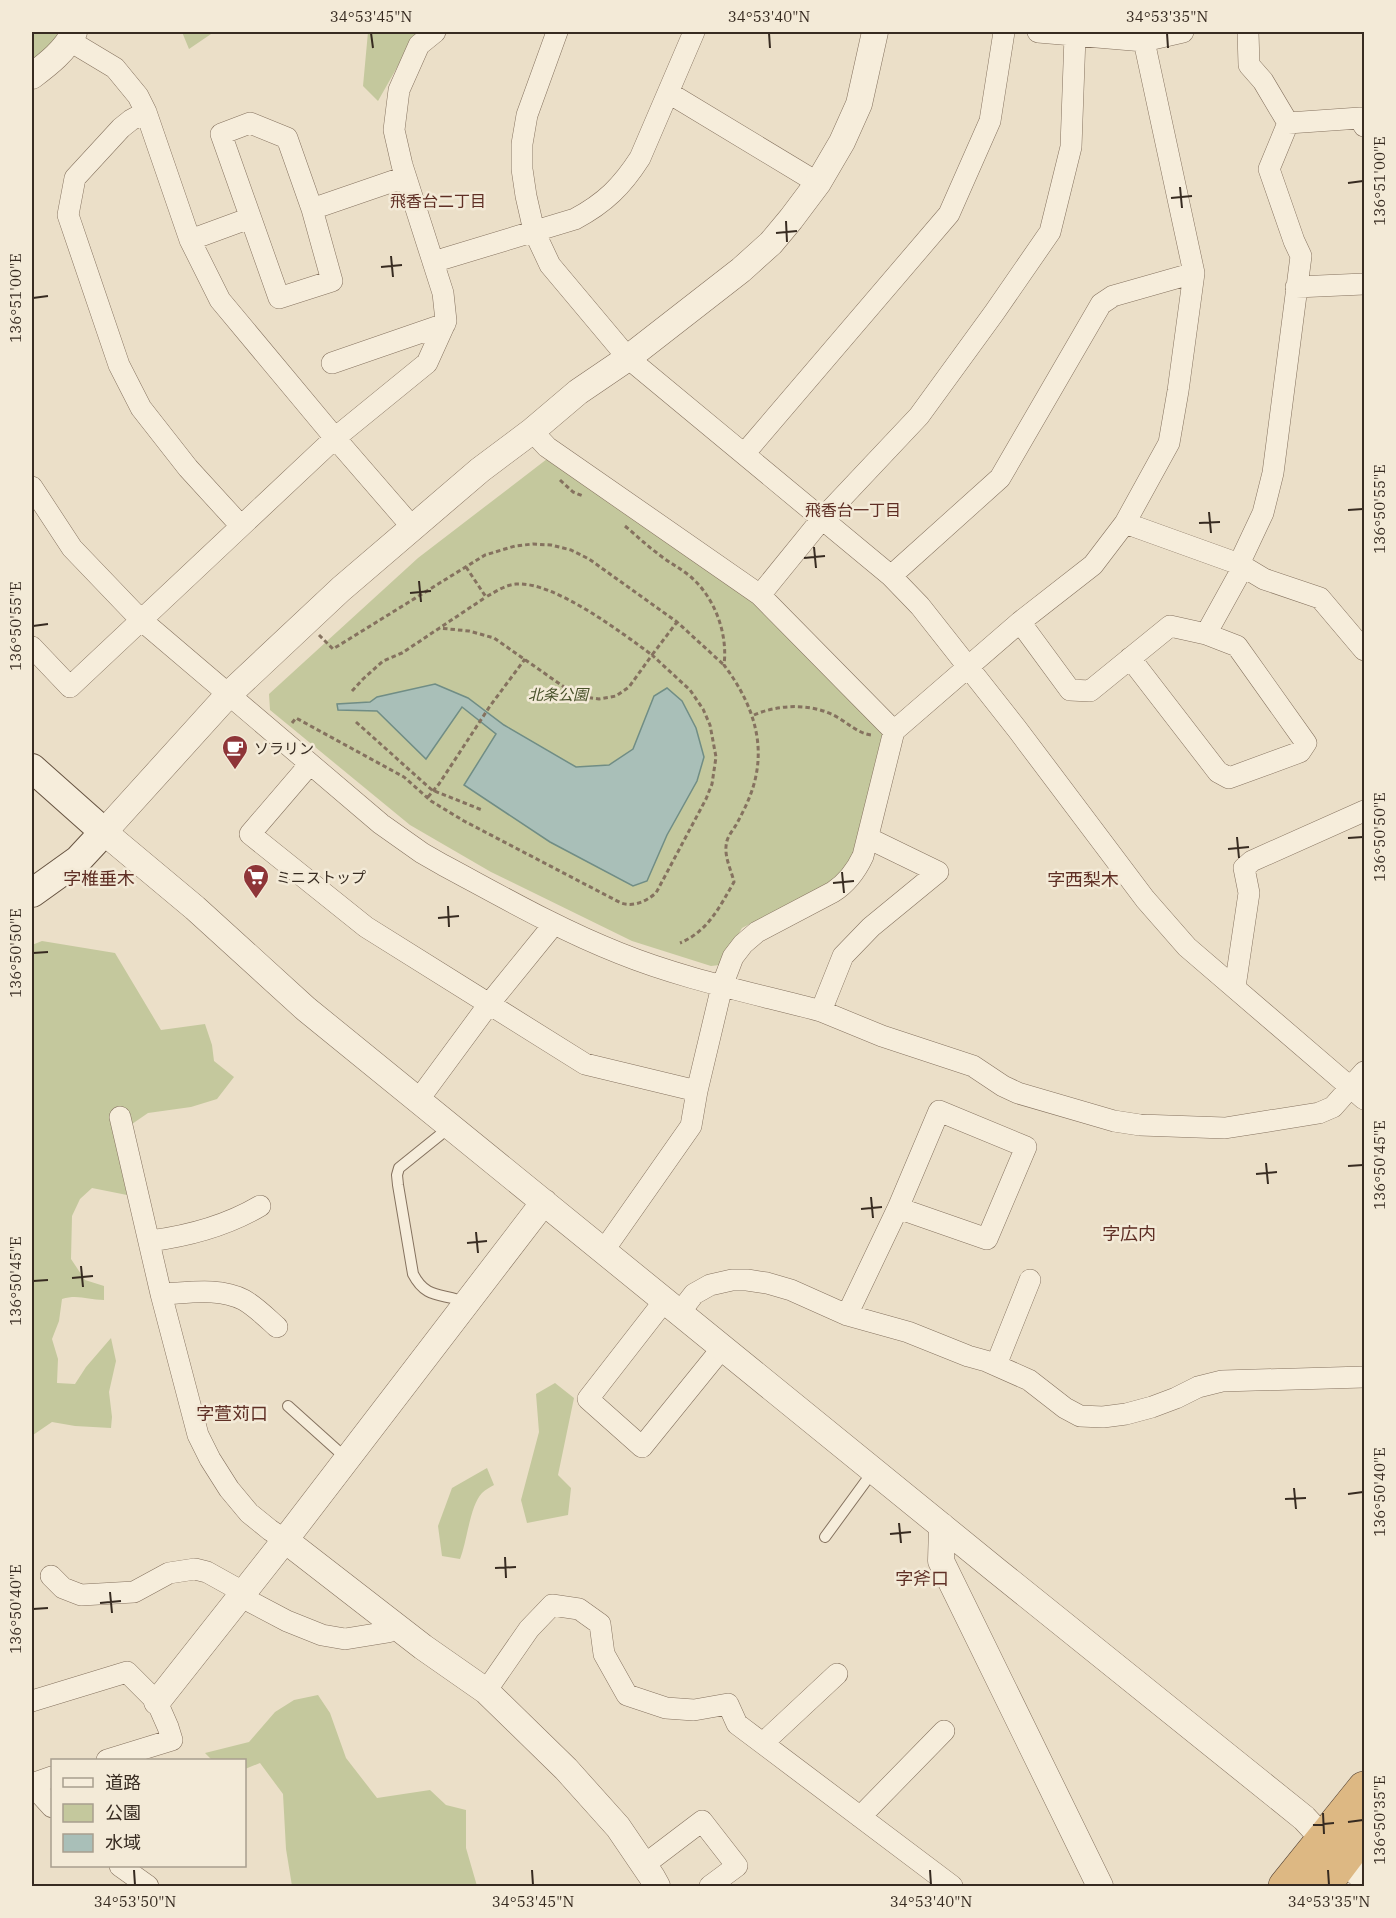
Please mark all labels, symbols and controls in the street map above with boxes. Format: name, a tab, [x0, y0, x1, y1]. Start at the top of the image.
text: 34°53'45"N	[330, 7, 412, 26]
text: 34°53'40"N	[728, 7, 810, 26]
text: 34°53'35"N	[1126, 7, 1208, 26]
text: 136°51'00"E	[1370, 136, 1389, 226]
district label: 飛香台二丁目	[390, 191, 486, 211]
text: 136°51'00"E	[6, 253, 25, 343]
text: 136°50'55"E	[1370, 464, 1389, 554]
district label: 飛香台一丁目	[805, 500, 901, 520]
text: 136°50'55"E	[6, 581, 25, 671]
park label: 北条公園	[528, 685, 590, 704]
cafe icon: ソラリン	[220, 733, 250, 771]
place label: ソラリン	[254, 739, 314, 758]
text: 136°50'50"E	[1370, 792, 1389, 882]
supermarket icon: ミニストップ	[241, 862, 271, 900]
district label: 字椎垂木	[63, 867, 135, 890]
place label: ミニストップ	[276, 868, 366, 887]
district label: 字西梨木	[1047, 868, 1119, 891]
text: 136°50'50"E	[6, 908, 25, 998]
text: 136°50'45"E	[1370, 1120, 1389, 1210]
district label: 字広内	[1102, 1222, 1156, 1245]
text: 136°50'45"E	[6, 1236, 25, 1326]
district label: 字萱苅口	[196, 1402, 268, 1425]
text: 136°50'40"E	[1370, 1447, 1389, 1537]
text: 136°50'40"E	[6, 1564, 25, 1654]
district label: 字斧口	[895, 1567, 949, 1590]
legend	[51, 1759, 246, 1867]
text: 道路	[105, 1771, 141, 1794]
text: 136°50'35"E	[1370, 1775, 1389, 1865]
text: 公園	[105, 1801, 141, 1824]
text: 水域	[105, 1831, 141, 1854]
text: 34°53'50"N	[94, 1892, 176, 1911]
text: 34°53'45"N	[492, 1892, 574, 1911]
text: 34°53'40"N	[890, 1892, 972, 1911]
text: 34°53'35"N	[1288, 1892, 1370, 1911]

